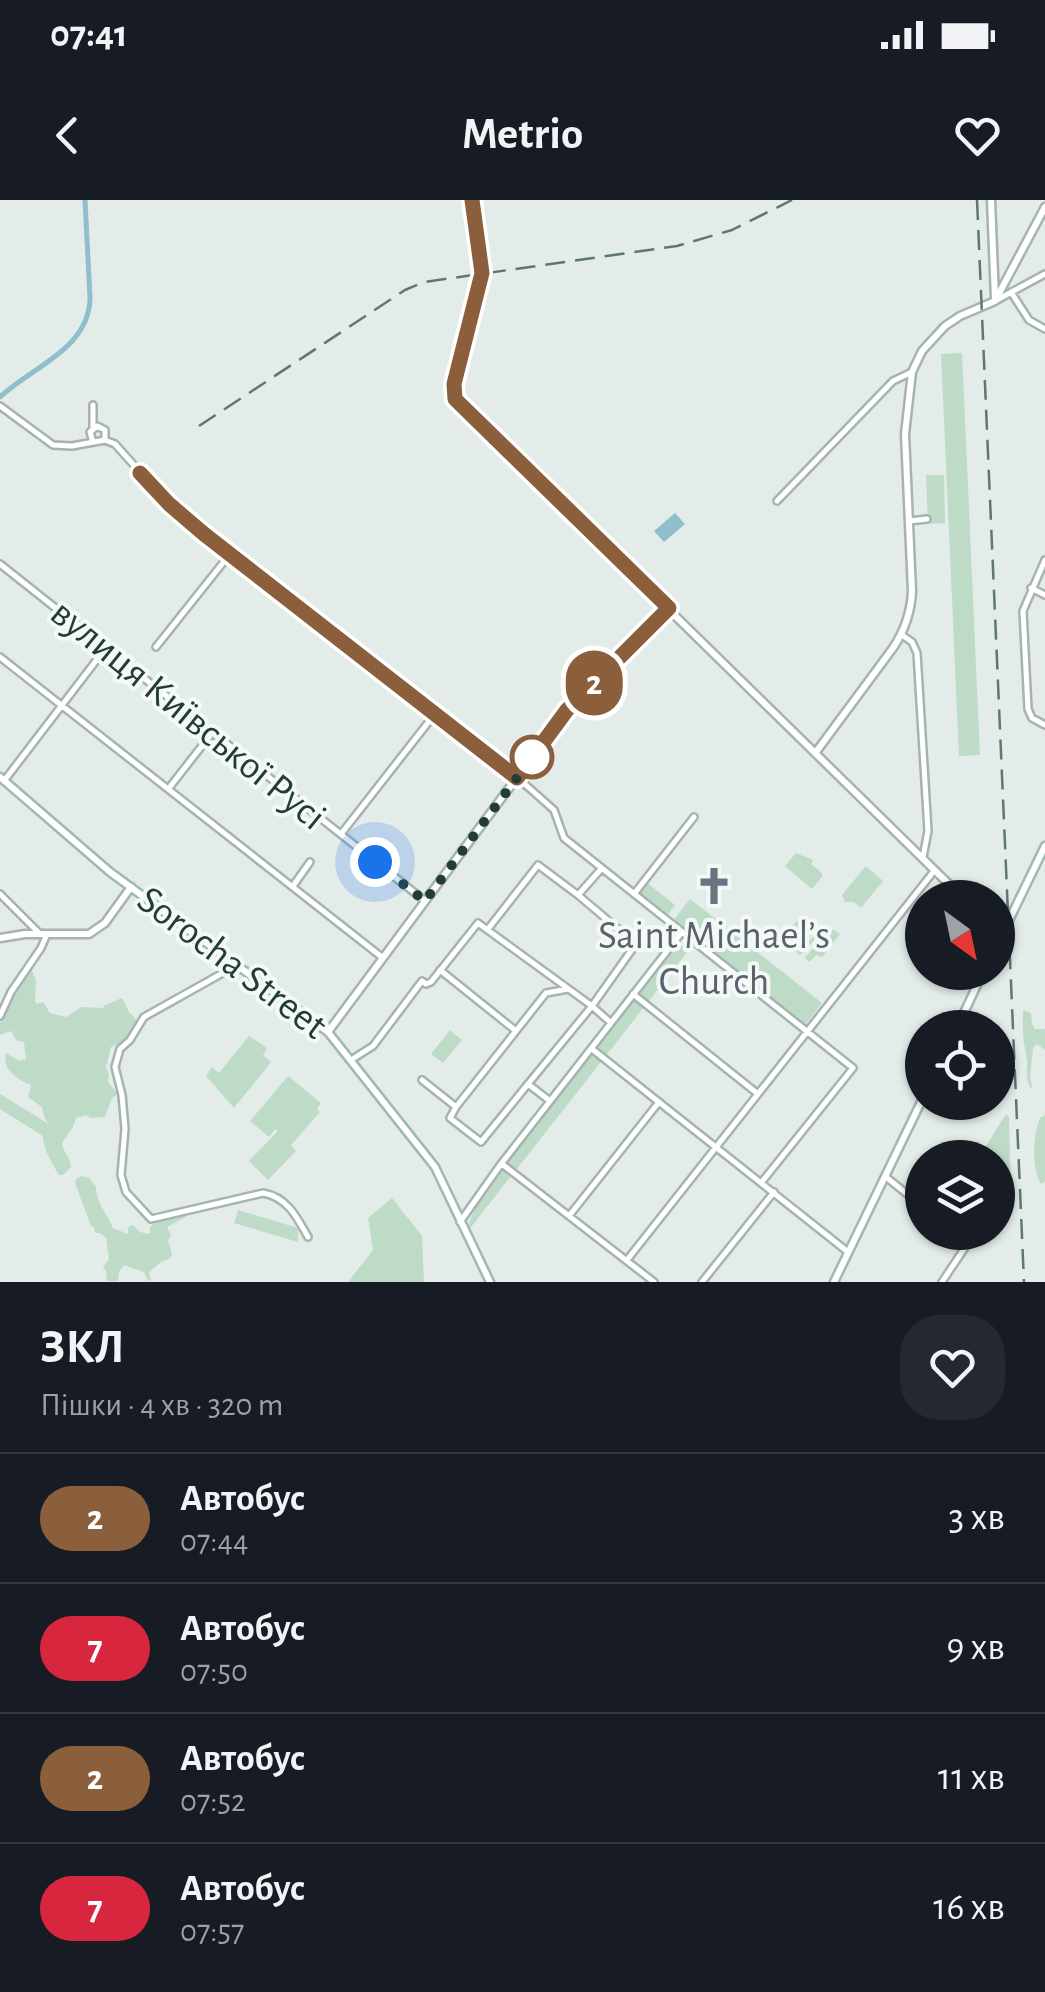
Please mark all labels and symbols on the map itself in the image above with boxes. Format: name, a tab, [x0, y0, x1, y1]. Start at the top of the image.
street label: вулиця Київської Русі	[43, 592, 333, 838]
line badge: 2	[562, 650, 626, 716]
unlabelled marker	[511, 736, 553, 778]
your location	[350, 837, 400, 887]
church icon: Saint Michael’s Church	[693, 865, 735, 907]
street label: Sorocha Street	[130, 879, 334, 1047]
north arrow	[905, 880, 1015, 990]
place label: Saint Michael’s Church	[598, 916, 830, 1002]

